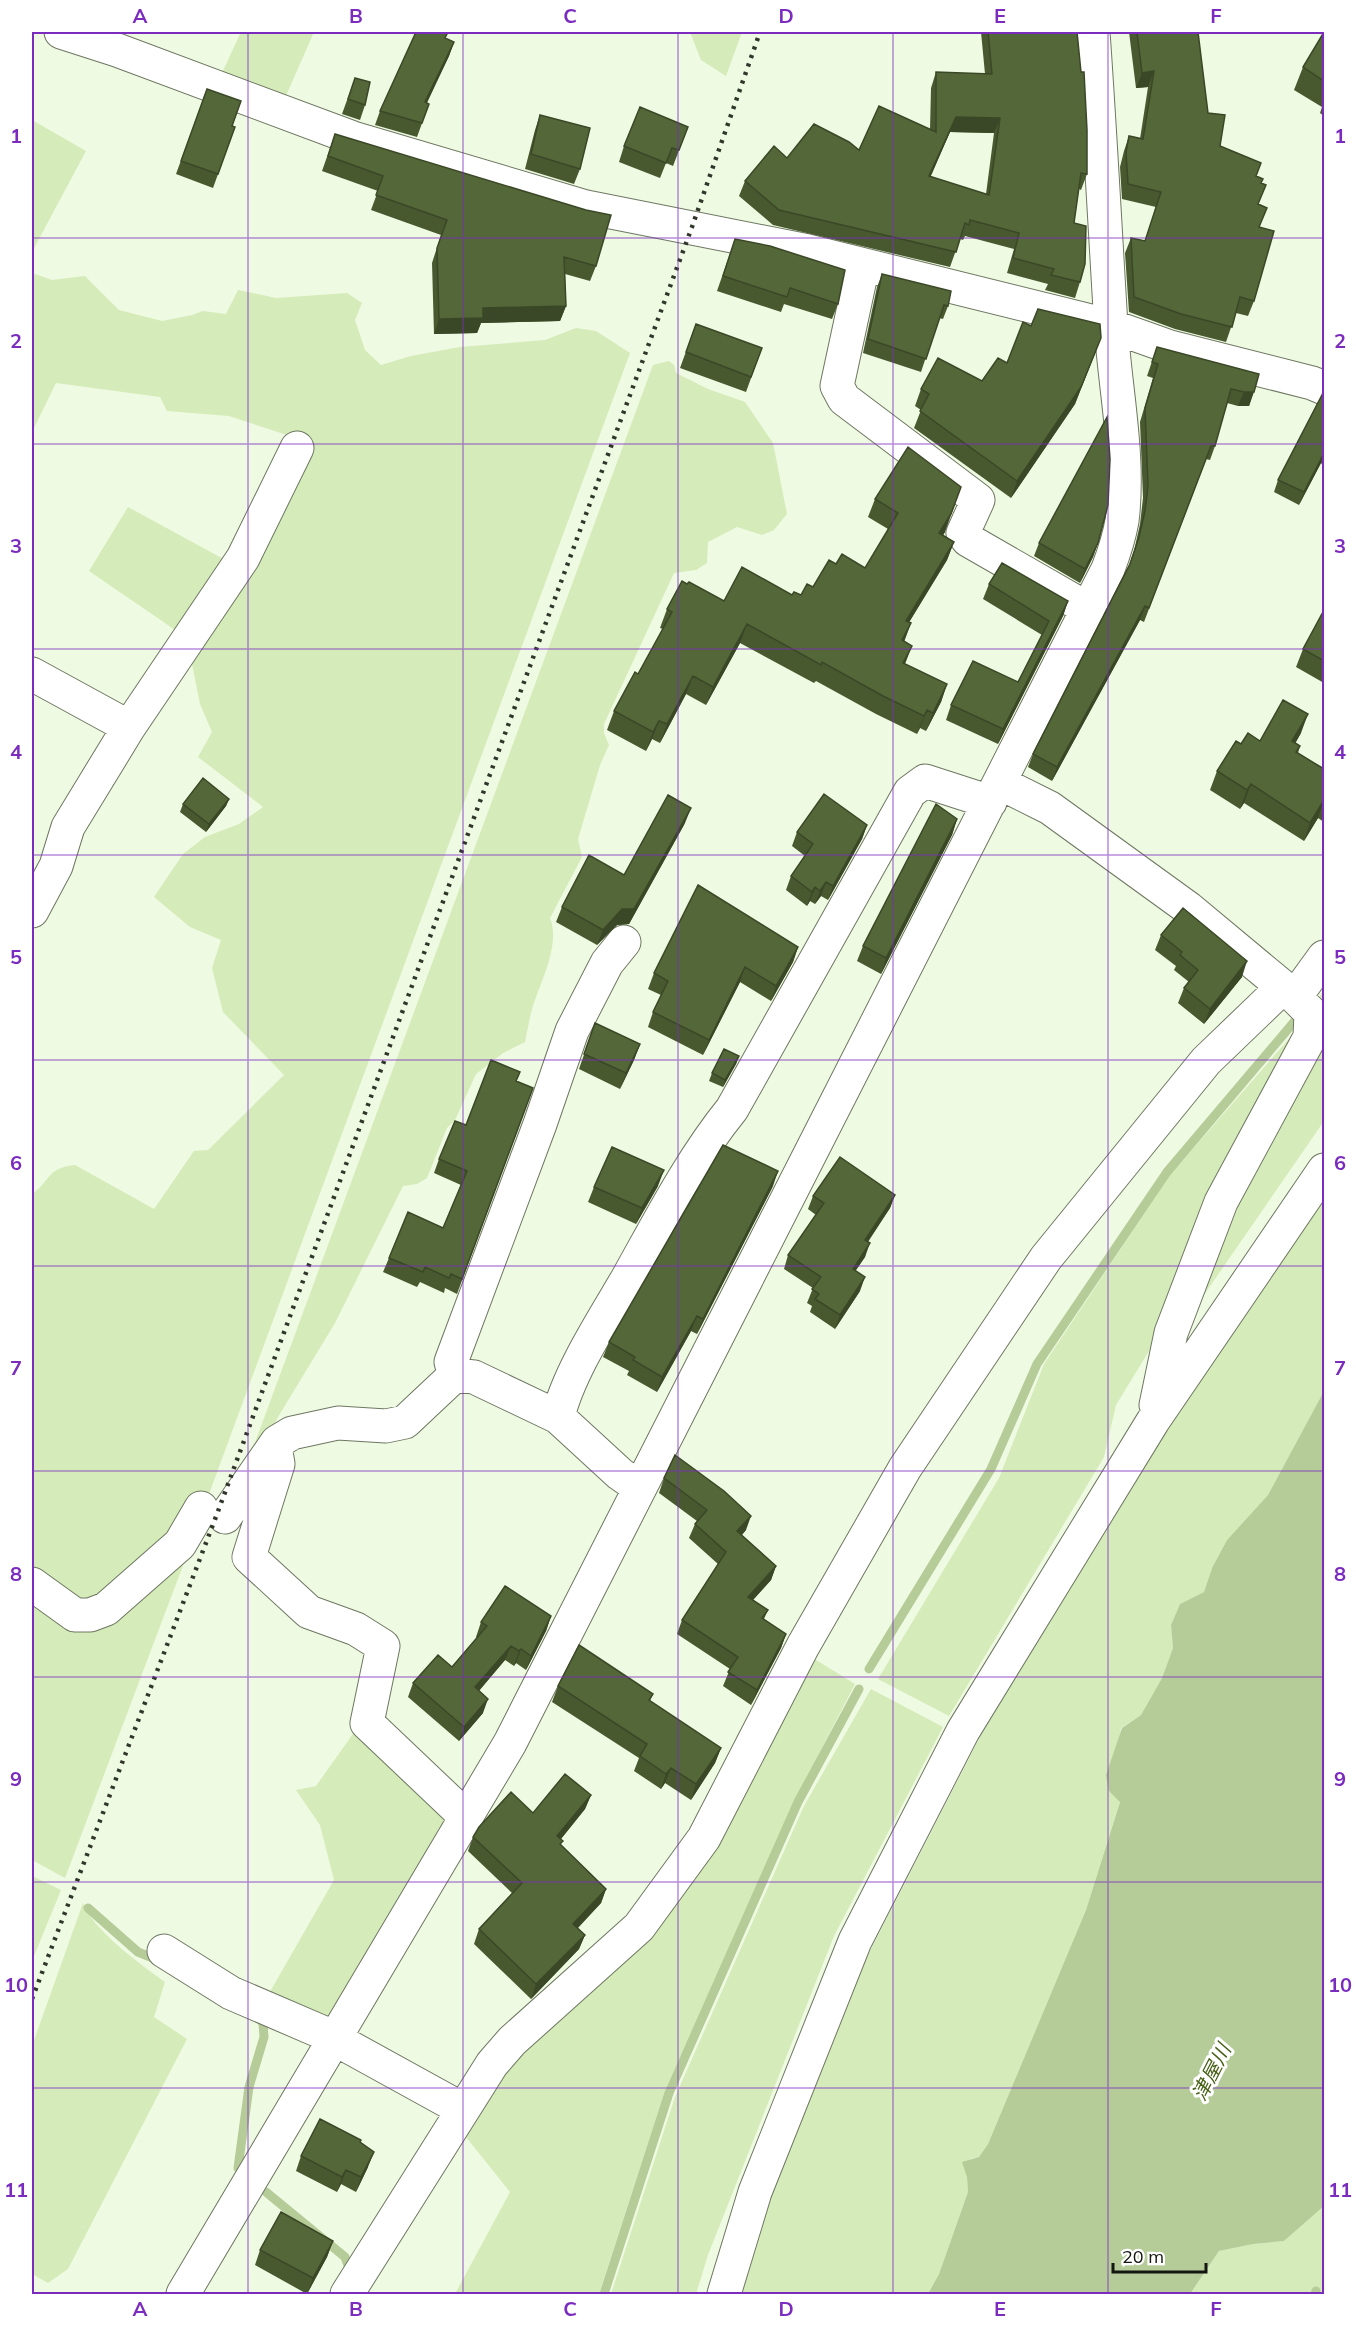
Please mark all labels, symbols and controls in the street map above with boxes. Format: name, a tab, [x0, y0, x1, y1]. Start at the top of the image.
text: A	[133, 3, 148, 28]
text: B	[349, 3, 363, 28]
text: C	[563, 3, 577, 28]
text: D	[778, 3, 794, 28]
text: E	[994, 3, 1006, 28]
text: F	[1210, 3, 1222, 28]
text: 1	[10, 123, 22, 148]
text: 1	[1334, 123, 1346, 148]
text: 2	[10, 328, 22, 353]
text: 2	[1334, 328, 1346, 353]
text: 3	[10, 533, 22, 558]
text: 3	[1334, 533, 1346, 558]
text: 4	[10, 739, 22, 764]
text: 4	[1334, 739, 1346, 764]
text: 5	[10, 944, 22, 969]
text: 5	[1334, 944, 1346, 969]
text: 6	[10, 1150, 22, 1175]
text: 6	[1334, 1150, 1346, 1175]
text: 7	[10, 1355, 22, 1380]
text: 7	[1334, 1355, 1346, 1380]
text: 8	[10, 1561, 22, 1586]
text: 8	[1334, 1561, 1346, 1586]
text: 9	[10, 1766, 22, 1791]
text: 9	[1334, 1766, 1346, 1791]
text: 10	[4, 1972, 28, 1997]
text: 10	[1328, 1972, 1352, 1997]
water label: 津屋川	[1186, 2038, 1237, 2104]
text: 11	[4, 2177, 28, 2202]
text: 11	[1328, 2177, 1352, 2202]
scale bar	[1113, 2236, 1206, 2274]
text: 20 m	[1122, 2245, 1164, 2268]
text: A	[133, 2296, 148, 2321]
text: B	[349, 2296, 363, 2321]
text: C	[563, 2296, 577, 2321]
text: D	[778, 2296, 794, 2321]
text: E	[994, 2296, 1006, 2321]
text: F	[1210, 2296, 1222, 2321]

